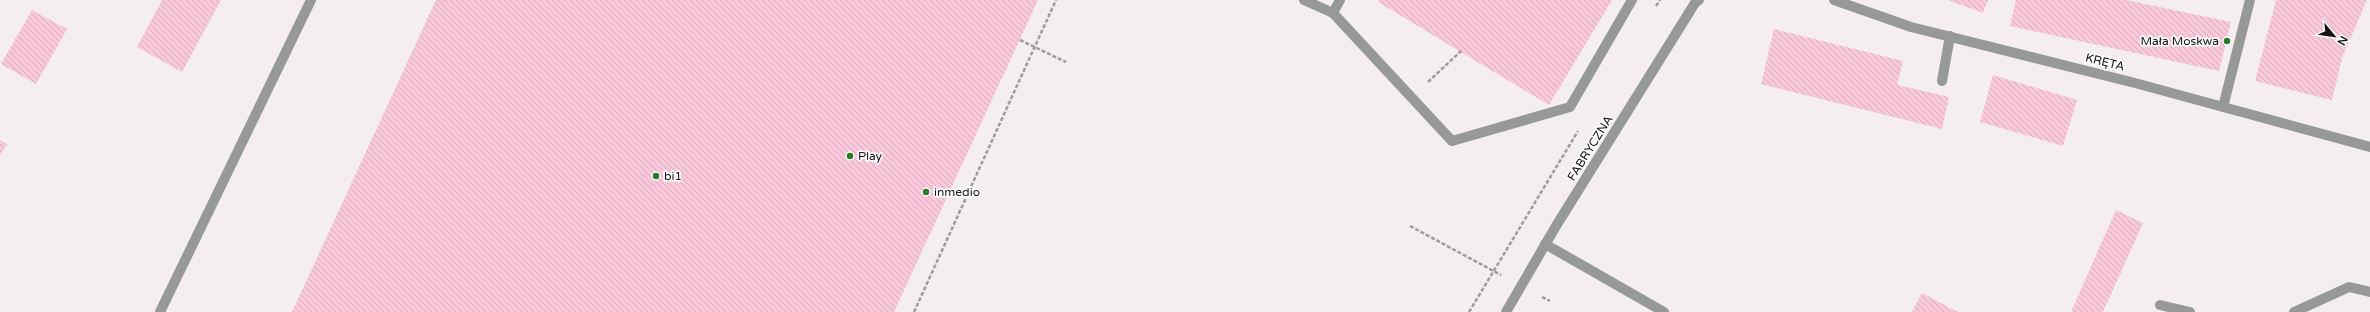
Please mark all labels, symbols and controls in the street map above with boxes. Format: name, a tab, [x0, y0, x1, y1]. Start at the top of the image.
north arrow	[2314, 16, 2354, 56]
place label: Mała Moskwa	[2140, 34, 2219, 48]
text: N	[2334, 34, 2350, 48]
marker: Mała Moskwa	[2222, 36, 2232, 46]
street label: KRĘTA	[2084, 50, 2126, 74]
street label: FABRYCZNA	[1564, 113, 1616, 183]
place label: Play	[858, 149, 883, 163]
marker: Play	[845, 151, 855, 161]
place label: bi1	[664, 169, 682, 183]
marker: bi1	[651, 171, 661, 181]
place label: inmedio	[934, 185, 980, 199]
marker: inmedio	[921, 187, 931, 197]

